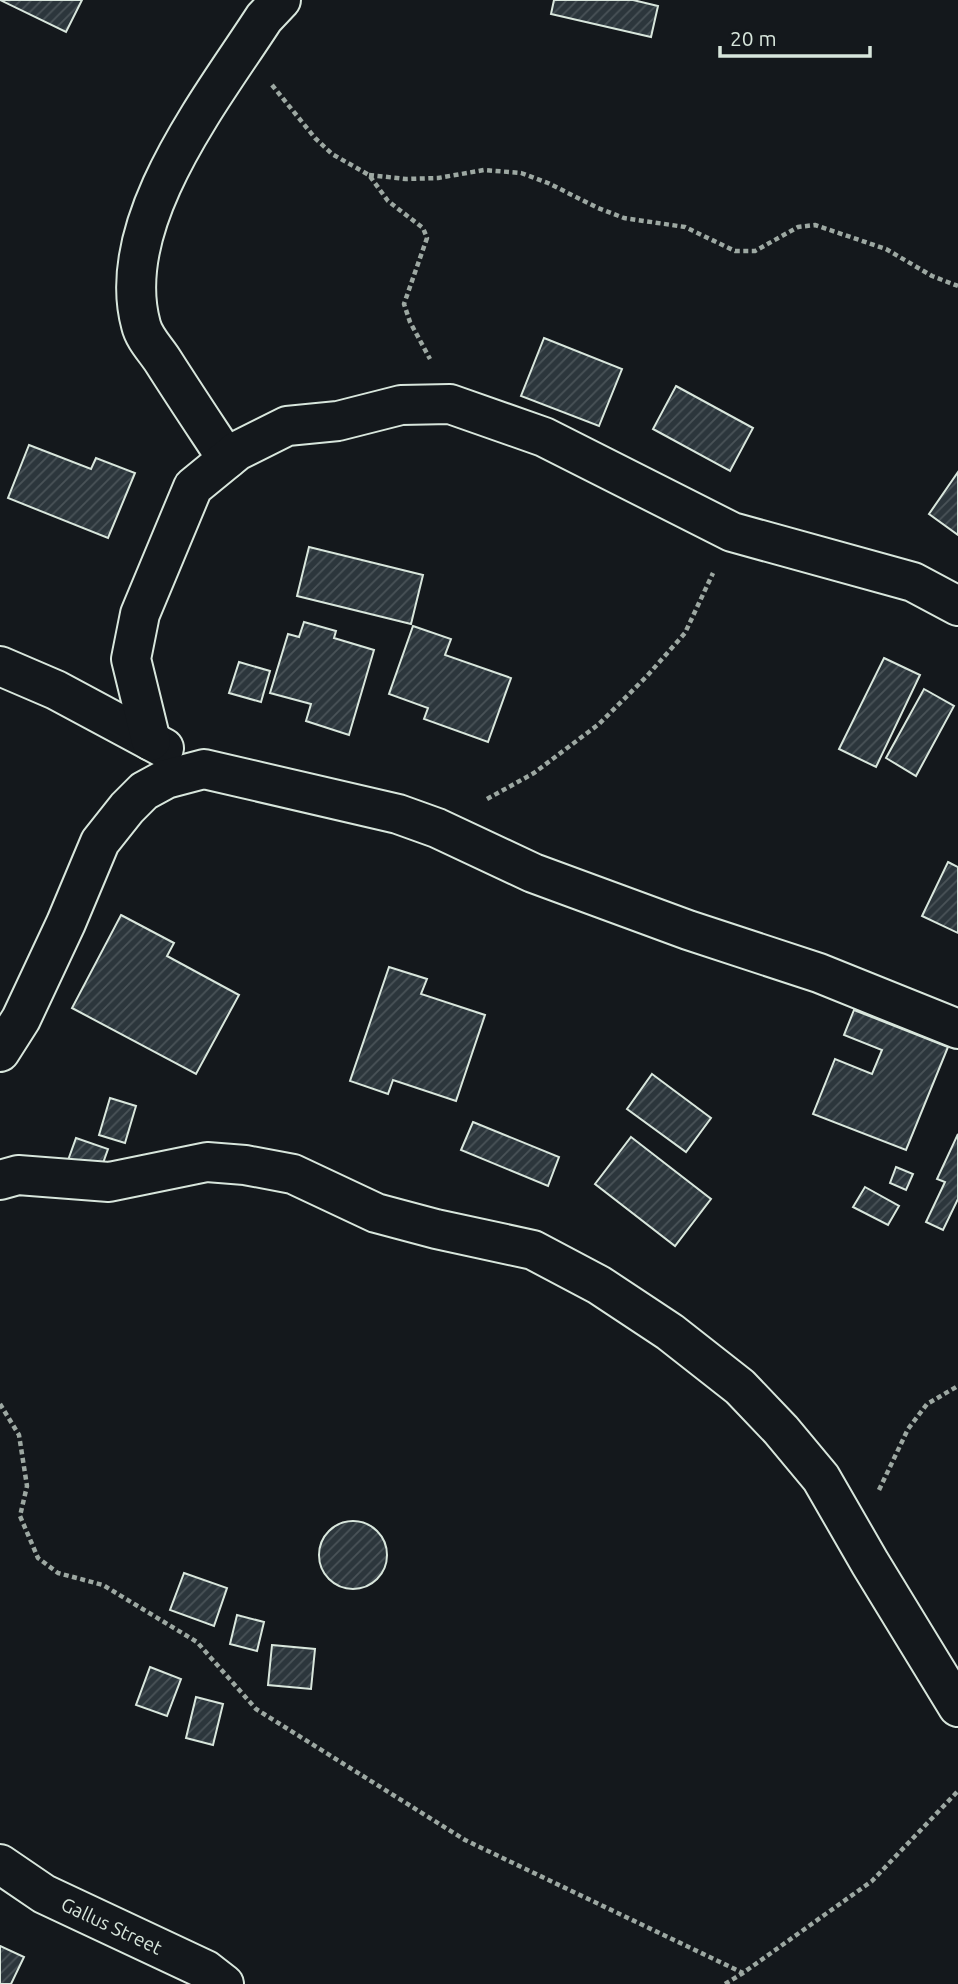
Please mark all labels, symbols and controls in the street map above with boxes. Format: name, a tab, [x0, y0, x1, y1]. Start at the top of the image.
scale bar	[720, 14, 870, 58]
text: 20 m	[730, 26, 777, 50]
street label: Gallus Street	[58, 1893, 166, 1959]

